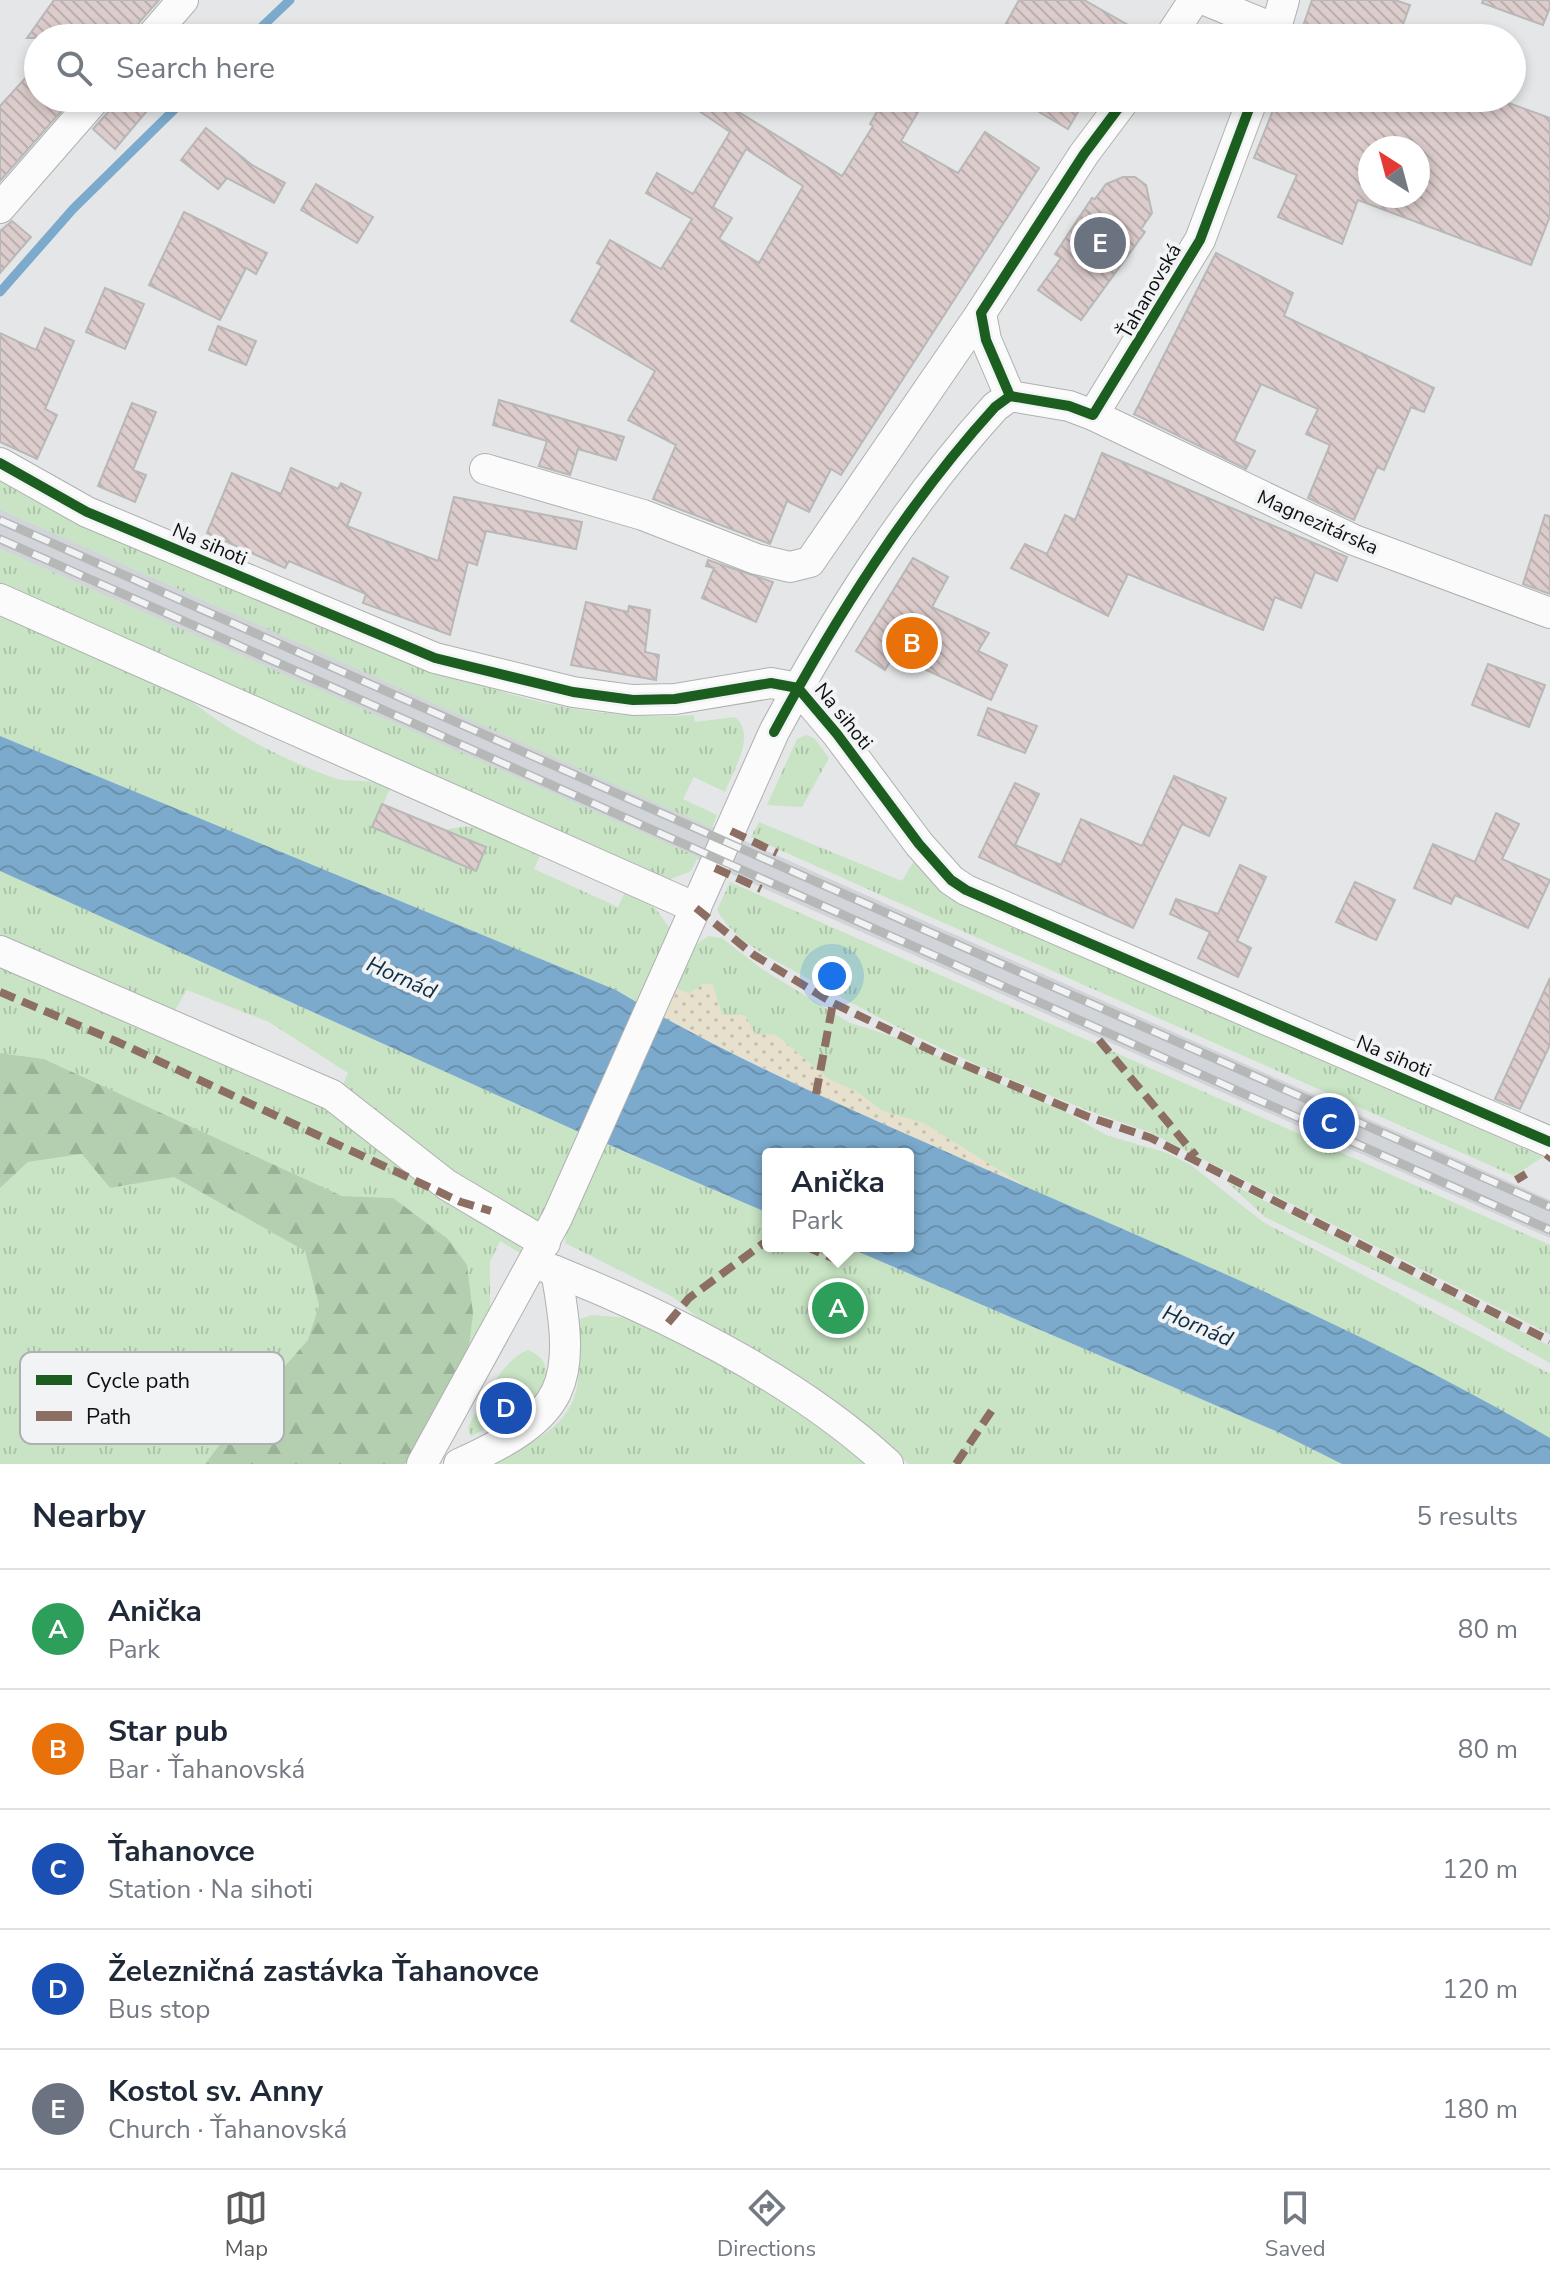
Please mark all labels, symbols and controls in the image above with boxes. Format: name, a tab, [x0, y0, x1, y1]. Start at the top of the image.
search box	[24, 24, 1526, 112]
icon: search	[52, 46, 96, 90]
text: Search here	[116, 48, 275, 89]
north arrow	[1358, 136, 1430, 208]
pin: E	[1074, 213, 1126, 273]
street label: Ťahanovská	[1111, 239, 1188, 344]
street label: Magnezitárska	[1253, 484, 1383, 561]
street label: Na sihoti	[168, 517, 251, 572]
pin: B	[886, 613, 938, 673]
street label: Na sihoti	[808, 677, 879, 755]
water label: Hornád	[362, 949, 442, 1007]
your location	[812, 956, 852, 996]
street label: Na sihoti	[1352, 1029, 1435, 1084]
pin: C	[1303, 1093, 1355, 1153]
popup	[762, 1148, 914, 1252]
text: Anička	[791, 1162, 885, 1203]
text: Park	[791, 1203, 843, 1238]
pin: A	[812, 1278, 864, 1338]
water label: Hornád	[1158, 1298, 1238, 1354]
legend	[20, 1352, 284, 1444]
text: Cycle path	[86, 1366, 190, 1396]
pin: D	[480, 1378, 532, 1438]
text: Path	[86, 1402, 131, 1432]
text: Nearby	[32, 1493, 146, 1539]
text: 5 results	[1417, 1499, 1518, 1534]
text: Anička	[108, 1591, 202, 1632]
text: A	[48, 1612, 68, 1647]
text: 80 m	[1458, 1612, 1518, 1647]
text: Park	[108, 1632, 160, 1667]
text: Star pub	[108, 1711, 228, 1752]
text: B	[49, 1732, 67, 1767]
text: 80 m	[1458, 1732, 1518, 1767]
text: Bar · Ťahanovská	[108, 1752, 305, 1787]
text: Ťahanovce	[108, 1831, 255, 1872]
text: C	[49, 1852, 67, 1887]
text: 120 m	[1442, 1852, 1518, 1887]
text: Station · Na sihoti	[108, 1872, 313, 1907]
text: Železničná zastávka Ťahanovce	[108, 1951, 539, 1992]
text: D	[48, 1972, 68, 2007]
text: 120 m	[1442, 1972, 1518, 2007]
text: Bus stop	[108, 1992, 210, 2027]
text: Kostol sv. Anny	[108, 2071, 323, 2112]
text: E	[50, 2092, 66, 2127]
text: 180 m	[1442, 2092, 1518, 2127]
text: Church · Ťahanovská	[108, 2112, 347, 2147]
tab: Map	[224, 2186, 268, 2264]
tab: Directions	[717, 2186, 816, 2264]
tab: Saved	[1265, 2186, 1326, 2264]

